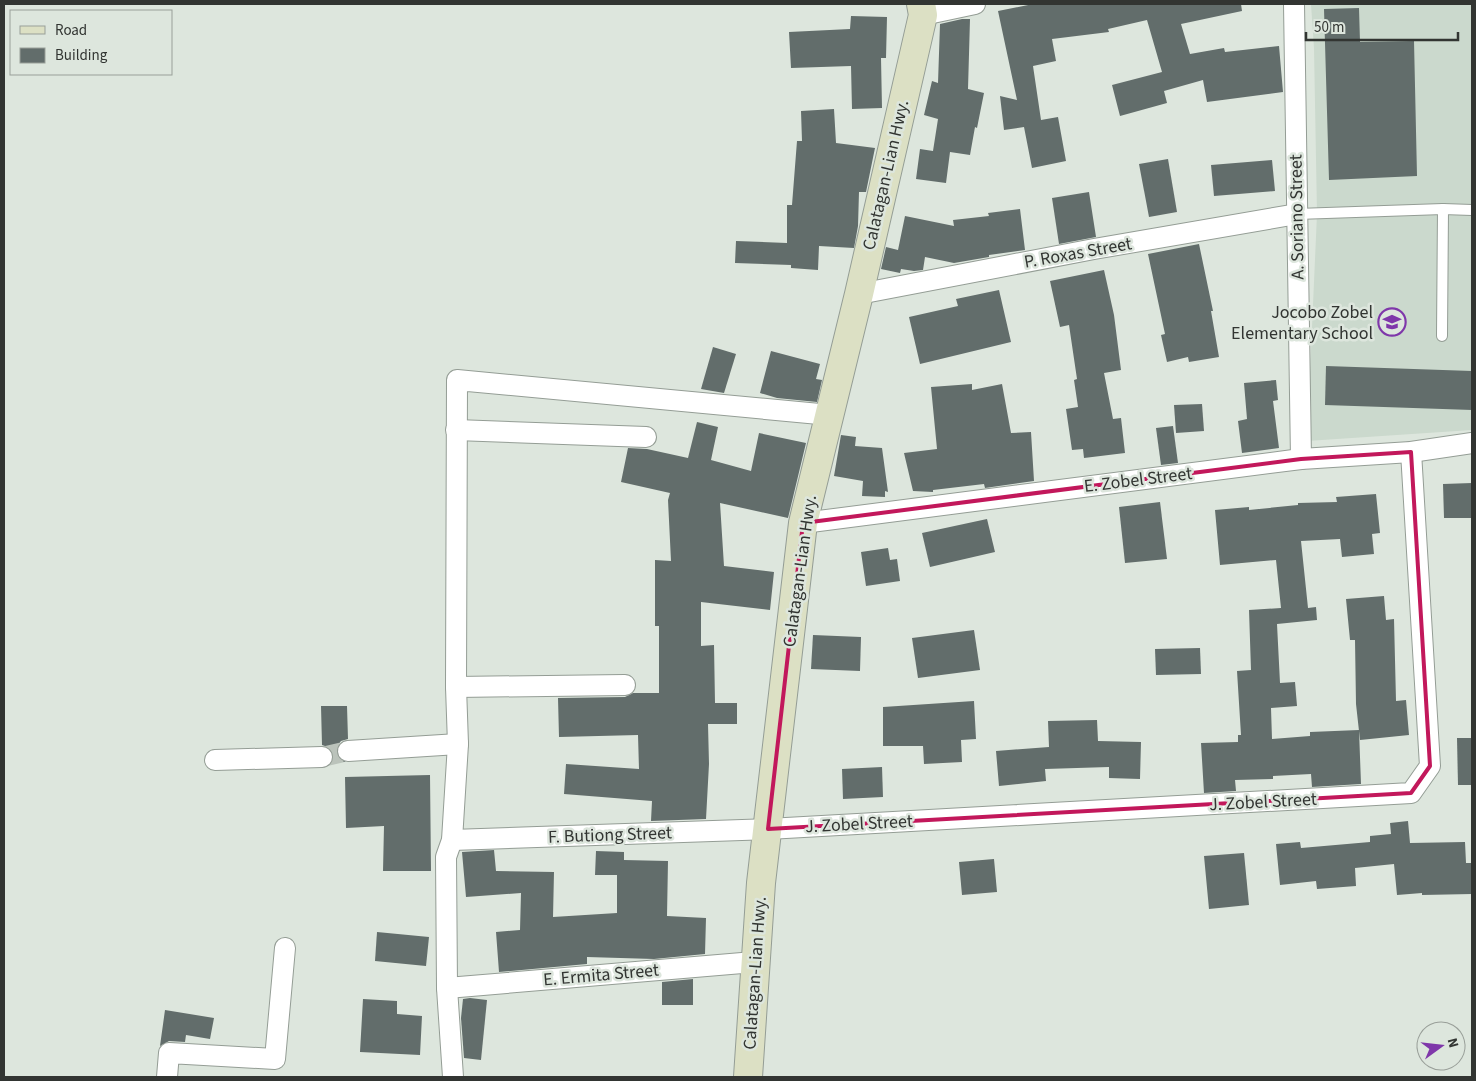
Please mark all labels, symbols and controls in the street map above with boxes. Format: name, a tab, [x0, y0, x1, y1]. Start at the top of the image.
legend	[10, 10, 172, 75]
scale bar	[1306, 10, 1458, 42]
text: 50 m	[1314, 17, 1344, 38]
text: Road	[55, 20, 87, 41]
text: Building	[55, 45, 108, 66]
street label: Calatagan-Lian Hwy.	[857, 97, 915, 253]
street label: A. Soriano Street	[1283, 154, 1311, 280]
street label: P. Roxas Street	[1022, 231, 1134, 275]
place label: Jocobo Zobel Elementary School	[1231, 300, 1373, 346]
school or university icon: Jocobo Zobel Elementary School	[1377, 307, 1407, 337]
street label: E. Zobel Street	[1082, 461, 1194, 499]
street label: Calatagan-Lian Hwy.	[777, 493, 823, 649]
street label: J. Zobel Street	[1209, 787, 1317, 817]
street label: J. Zobel Street	[805, 809, 913, 839]
street label: F. Butiong Street	[548, 820, 672, 850]
street label: Calatagan-Lian Hwy.	[737, 896, 773, 1050]
street label: E. Ermita Street	[542, 957, 660, 993]
north arrow	[1416, 1021, 1466, 1071]
text: N	[1442, 1036, 1463, 1050]

